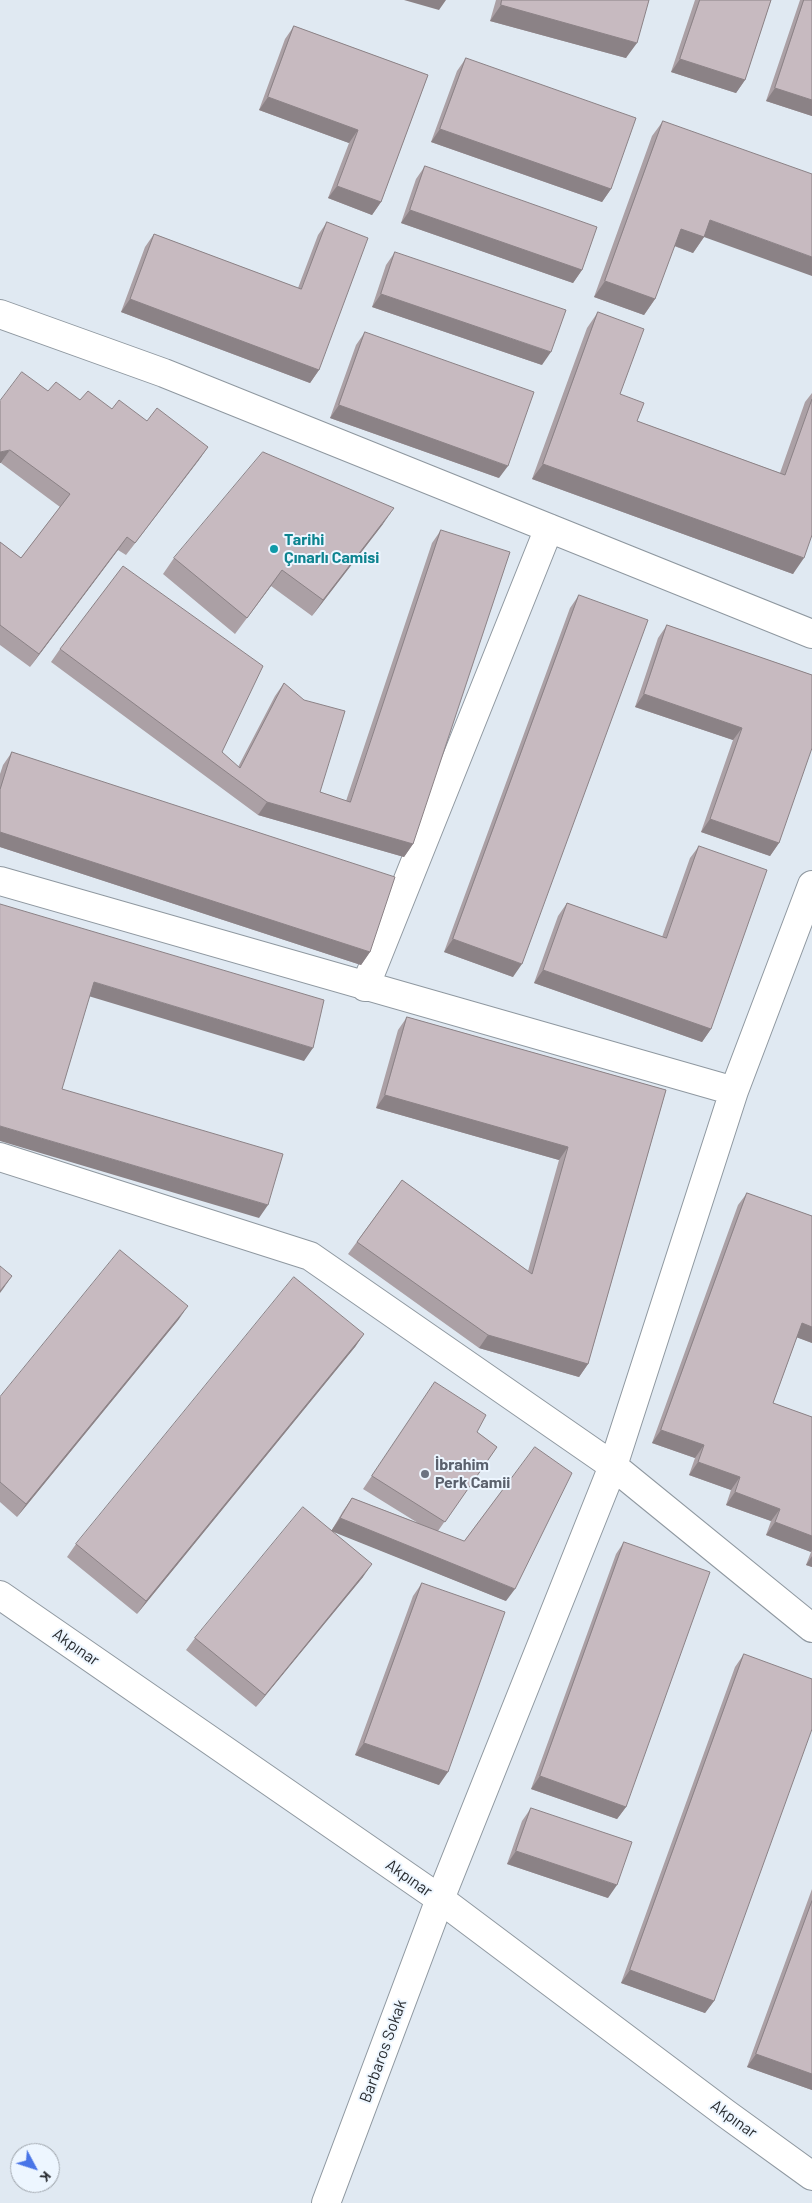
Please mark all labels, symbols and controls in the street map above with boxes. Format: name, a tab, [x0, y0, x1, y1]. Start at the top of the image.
place label: Tarihi Çınarlı Camisi	[284, 530, 379, 568]
marker: Tarihi Çınarlı Camisi	[268, 543, 280, 555]
place label: İbrahim Perk Camii	[435, 1455, 510, 1493]
marker: İbrahim Perk Camii	[419, 1468, 431, 1480]
street label: Akpınar	[49, 1624, 103, 1670]
street label: Akpınar	[382, 1855, 436, 1901]
street label: Barbaros Sokak	[355, 1997, 411, 2105]
street label: Akpınar	[707, 2096, 761, 2142]
north arrow	[10, 2143, 60, 2193]
text: K	[37, 2168, 55, 2186]

